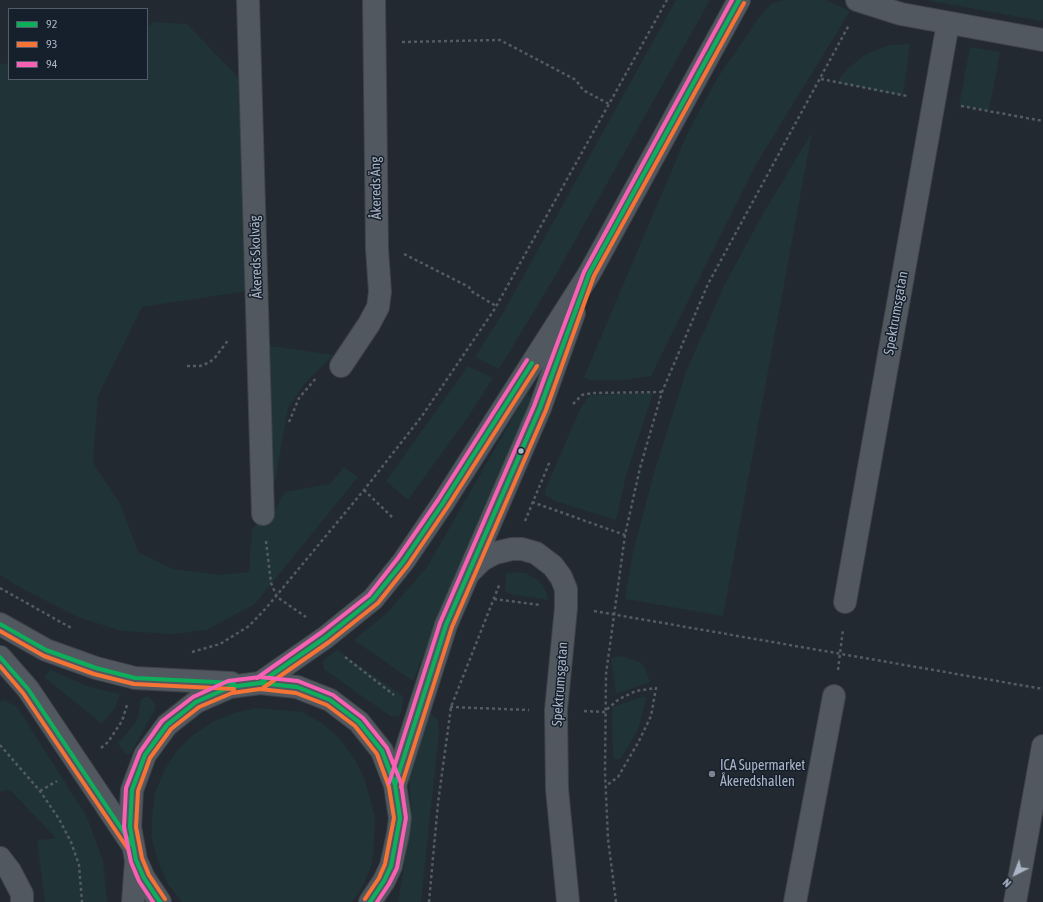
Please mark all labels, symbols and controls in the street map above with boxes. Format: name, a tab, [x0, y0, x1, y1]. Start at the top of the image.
legend	[8, 8, 148, 80]
text: 92	[46, 17, 57, 31]
text: 93	[46, 37, 57, 51]
text: 94	[46, 57, 57, 71]
street label: Åkereds Äng	[367, 157, 385, 219]
street label: Åkereds Skolväg	[246, 215, 266, 299]
street label: Spektrumsgatan	[880, 270, 912, 356]
unlabelled marker	[516, 446, 526, 456]
street label: Spektrumsgatan	[549, 641, 571, 727]
place label: ICA Supermarket Åkeredshallen	[720, 758, 805, 790]
marker: ICA Supermarket Åkeredshallen	[707, 769, 717, 779]
north arrow	[995, 854, 1035, 894]
text: N	[1001, 876, 1013, 890]

